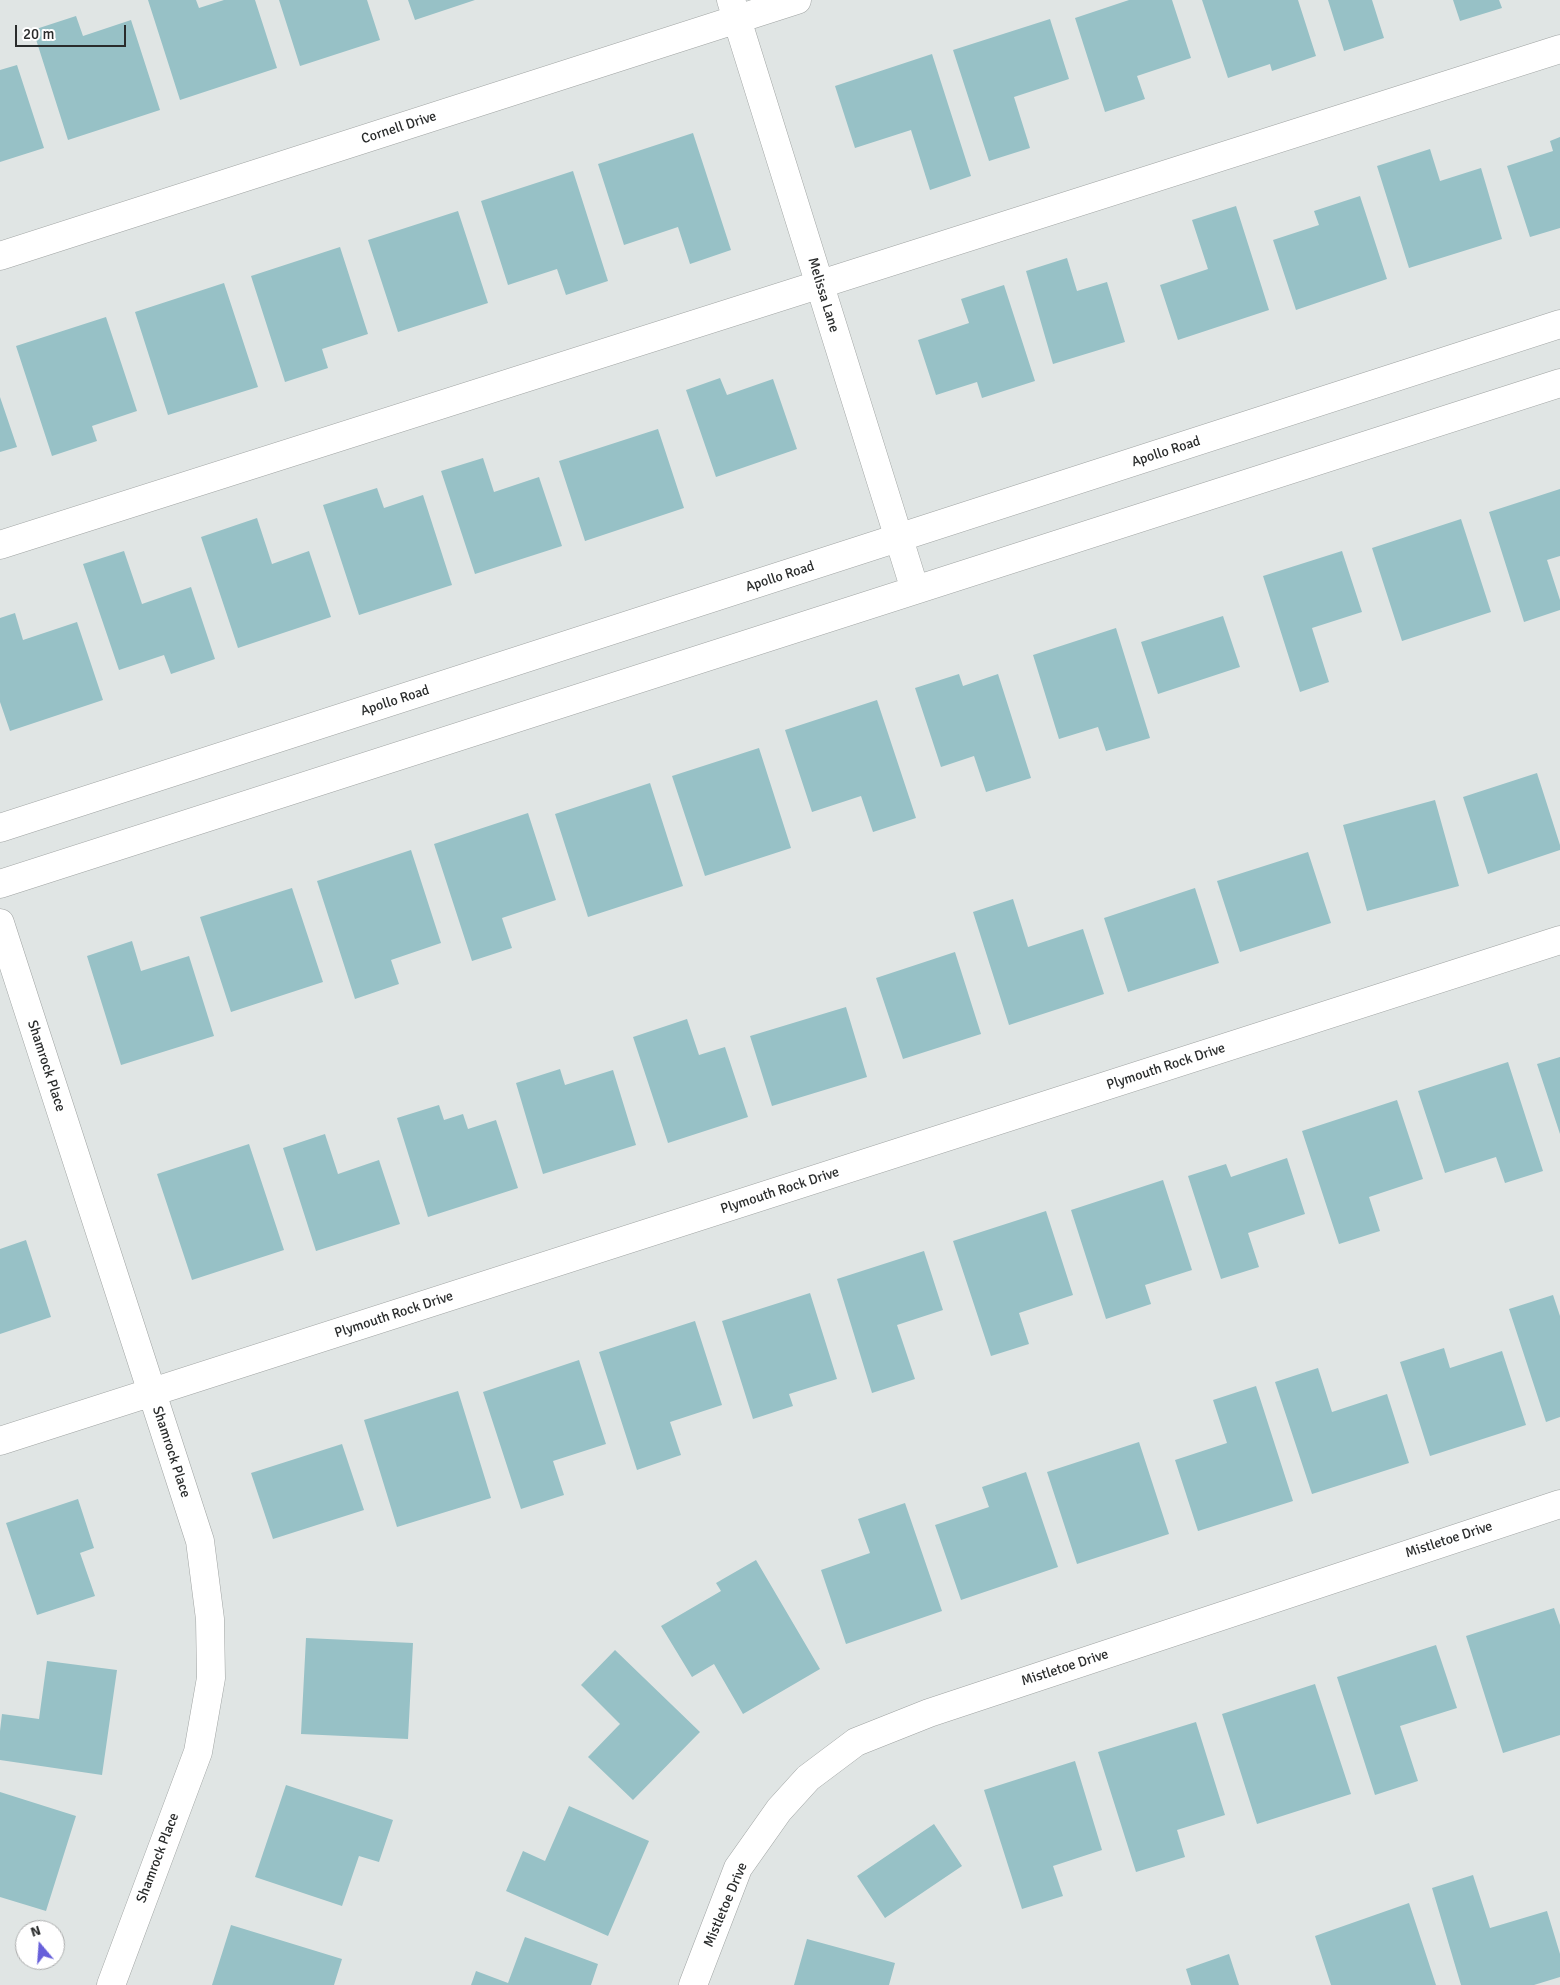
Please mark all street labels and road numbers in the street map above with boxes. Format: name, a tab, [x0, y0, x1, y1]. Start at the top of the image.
street label: Cornell Drive	[359, 108, 439, 148]
street label: Melissa Lane	[804, 255, 842, 335]
street label: Apollo Road	[1129, 433, 1203, 471]
street label: Apollo Road	[743, 558, 817, 596]
street label: Apollo Road	[358, 682, 432, 720]
street label: Shamrock Place	[23, 1018, 69, 1114]
street label: Plymouth Rock Drive	[1105, 1040, 1227, 1094]
street label: Plymouth Rock Drive	[719, 1164, 841, 1218]
street label: Plymouth Rock Drive	[333, 1288, 455, 1342]
street label: Shamrock Place	[148, 1404, 194, 1500]
street label: Mistletoe Drive	[1403, 1518, 1495, 1562]
street label: Mistletoe Drive	[1019, 1646, 1111, 1690]
street label: Shamrock Place	[133, 1811, 183, 1905]
street label: Mistletoe Drive	[701, 1860, 751, 1950]

